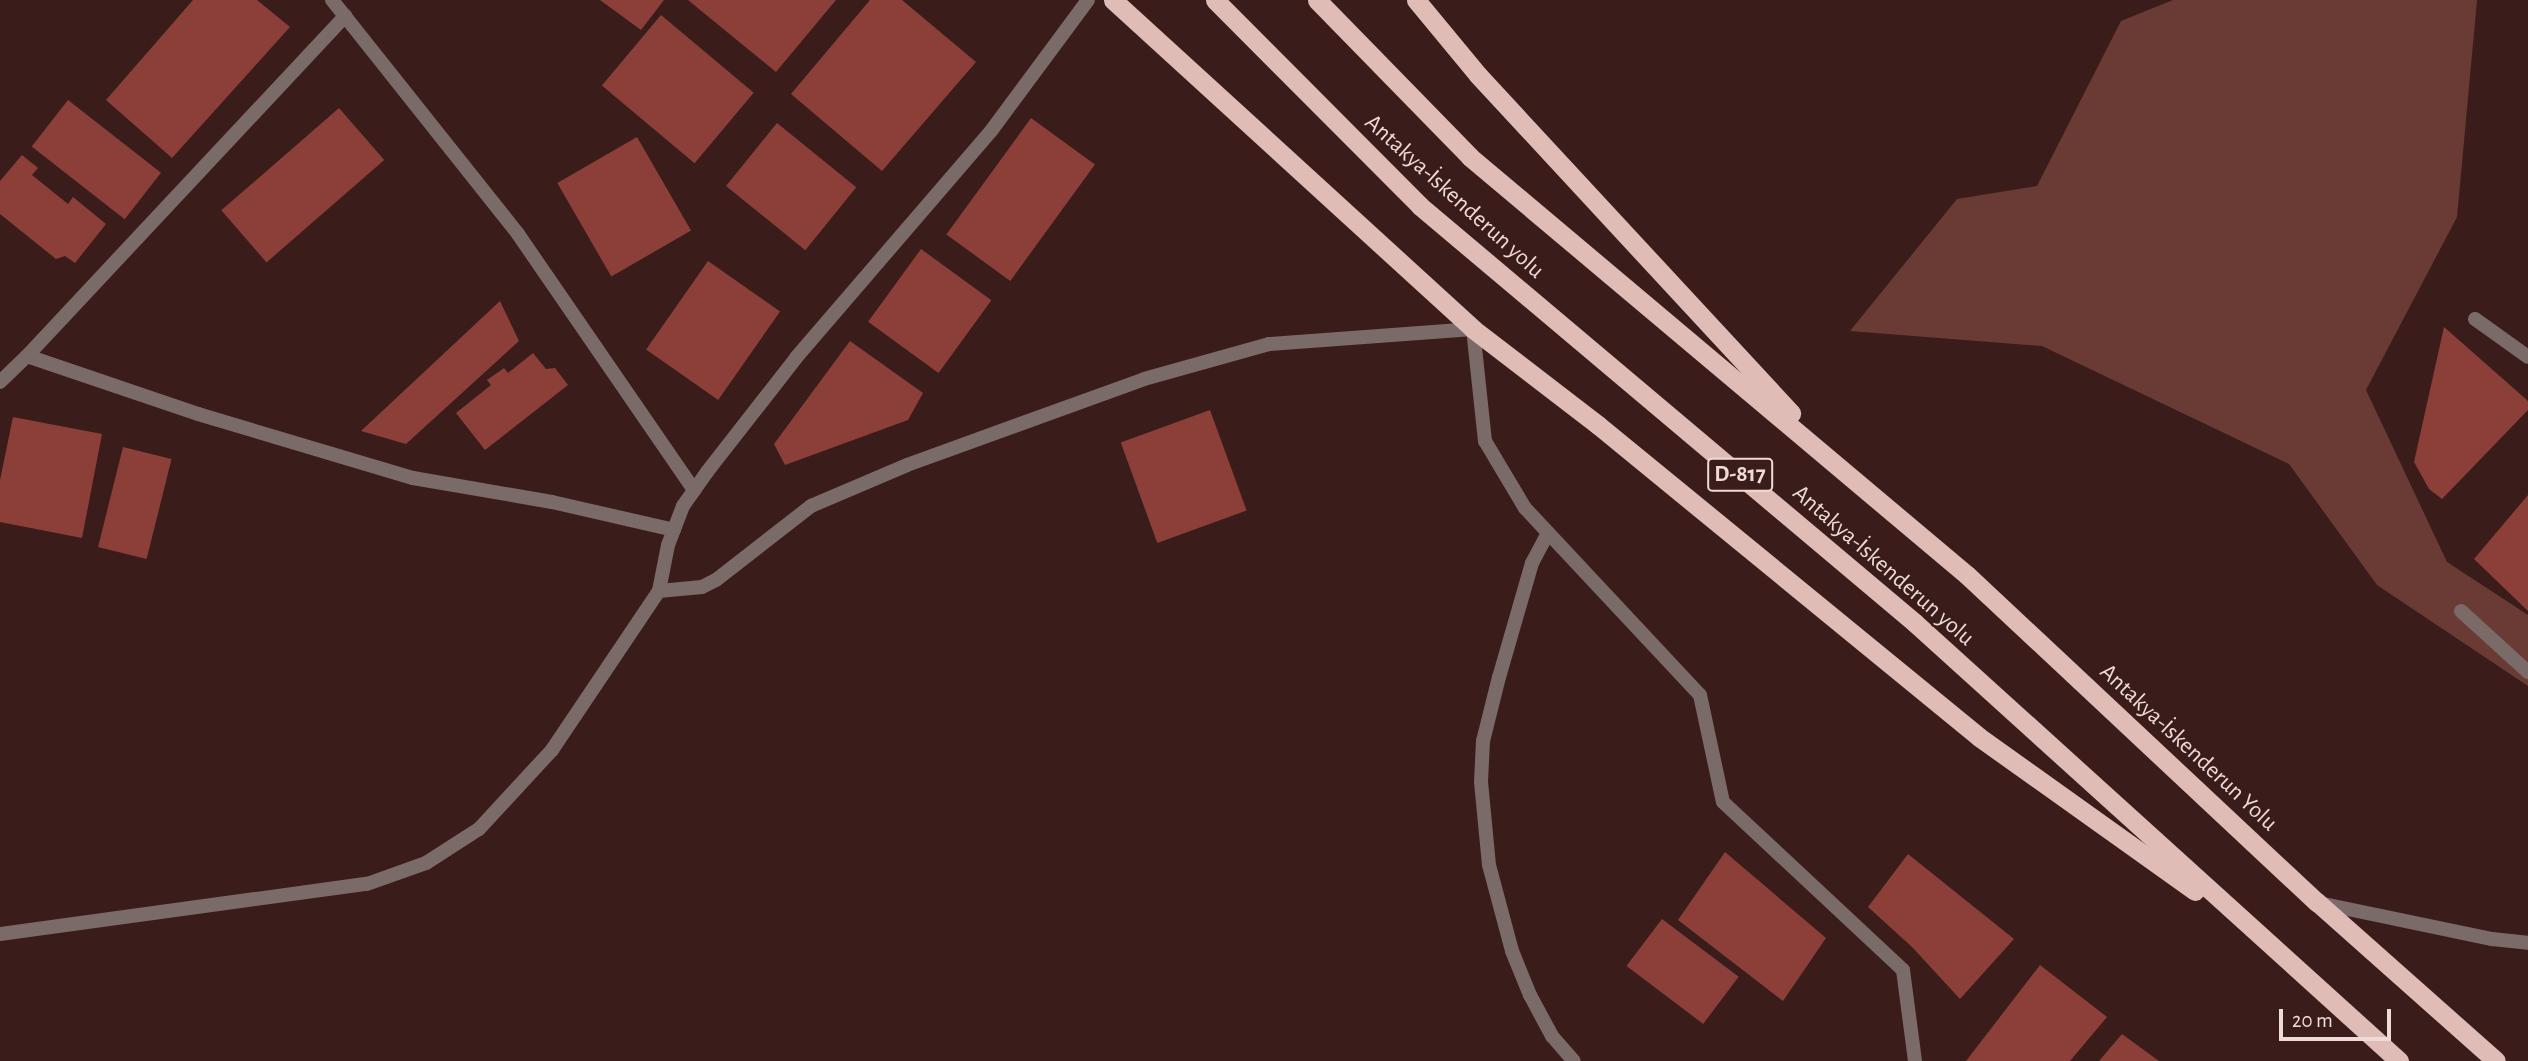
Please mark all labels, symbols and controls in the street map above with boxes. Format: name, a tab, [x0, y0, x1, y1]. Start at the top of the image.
street label: Antakya-İskenderun yolu	[1358, 109, 1550, 285]
road number: D-817	[1707, 456, 1773, 495]
street label: Antakya-İskenderun yolu	[1786, 479, 1980, 653]
street label: Antakya-İskenderun Yolu	[2093, 658, 2283, 838]
scale bar	[2283, 995, 2395, 1038]
text: 20 m	[2292, 1010, 2333, 1031]

